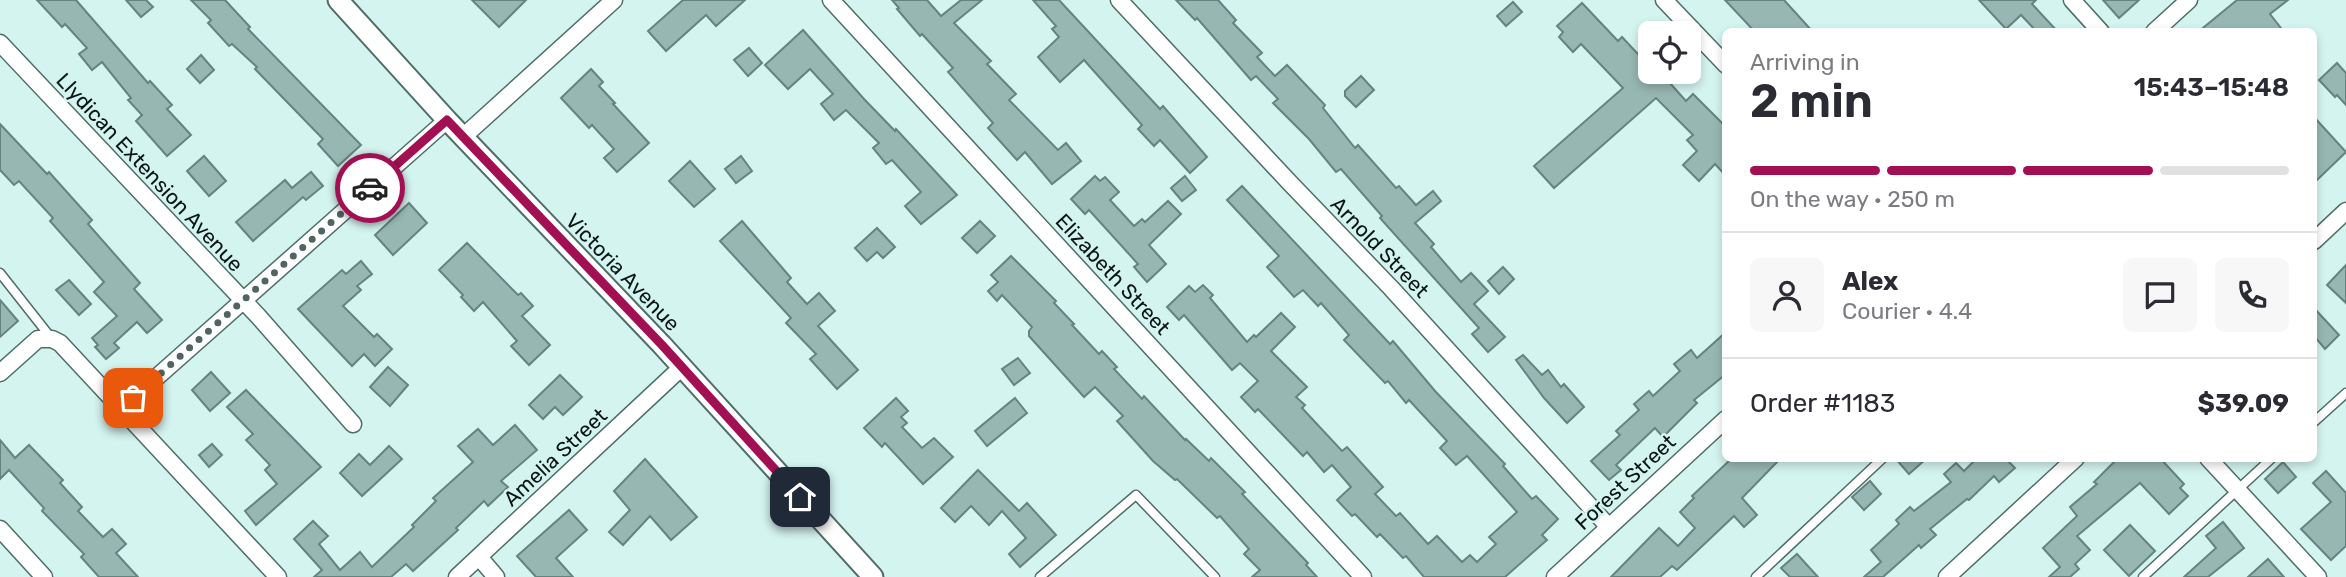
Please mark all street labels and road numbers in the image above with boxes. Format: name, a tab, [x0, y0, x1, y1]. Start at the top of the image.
street label: Llydican Extension Avenue	[51, 68, 249, 276]
street label: Arnold Street	[1326, 191, 1434, 303]
street label: Victoria Avenue	[561, 208, 685, 336]
street label: Elizabeth Street	[1051, 208, 1175, 340]
street label: Amelia Street	[498, 403, 612, 511]
street label: Forest Street	[1570, 429, 1680, 535]

